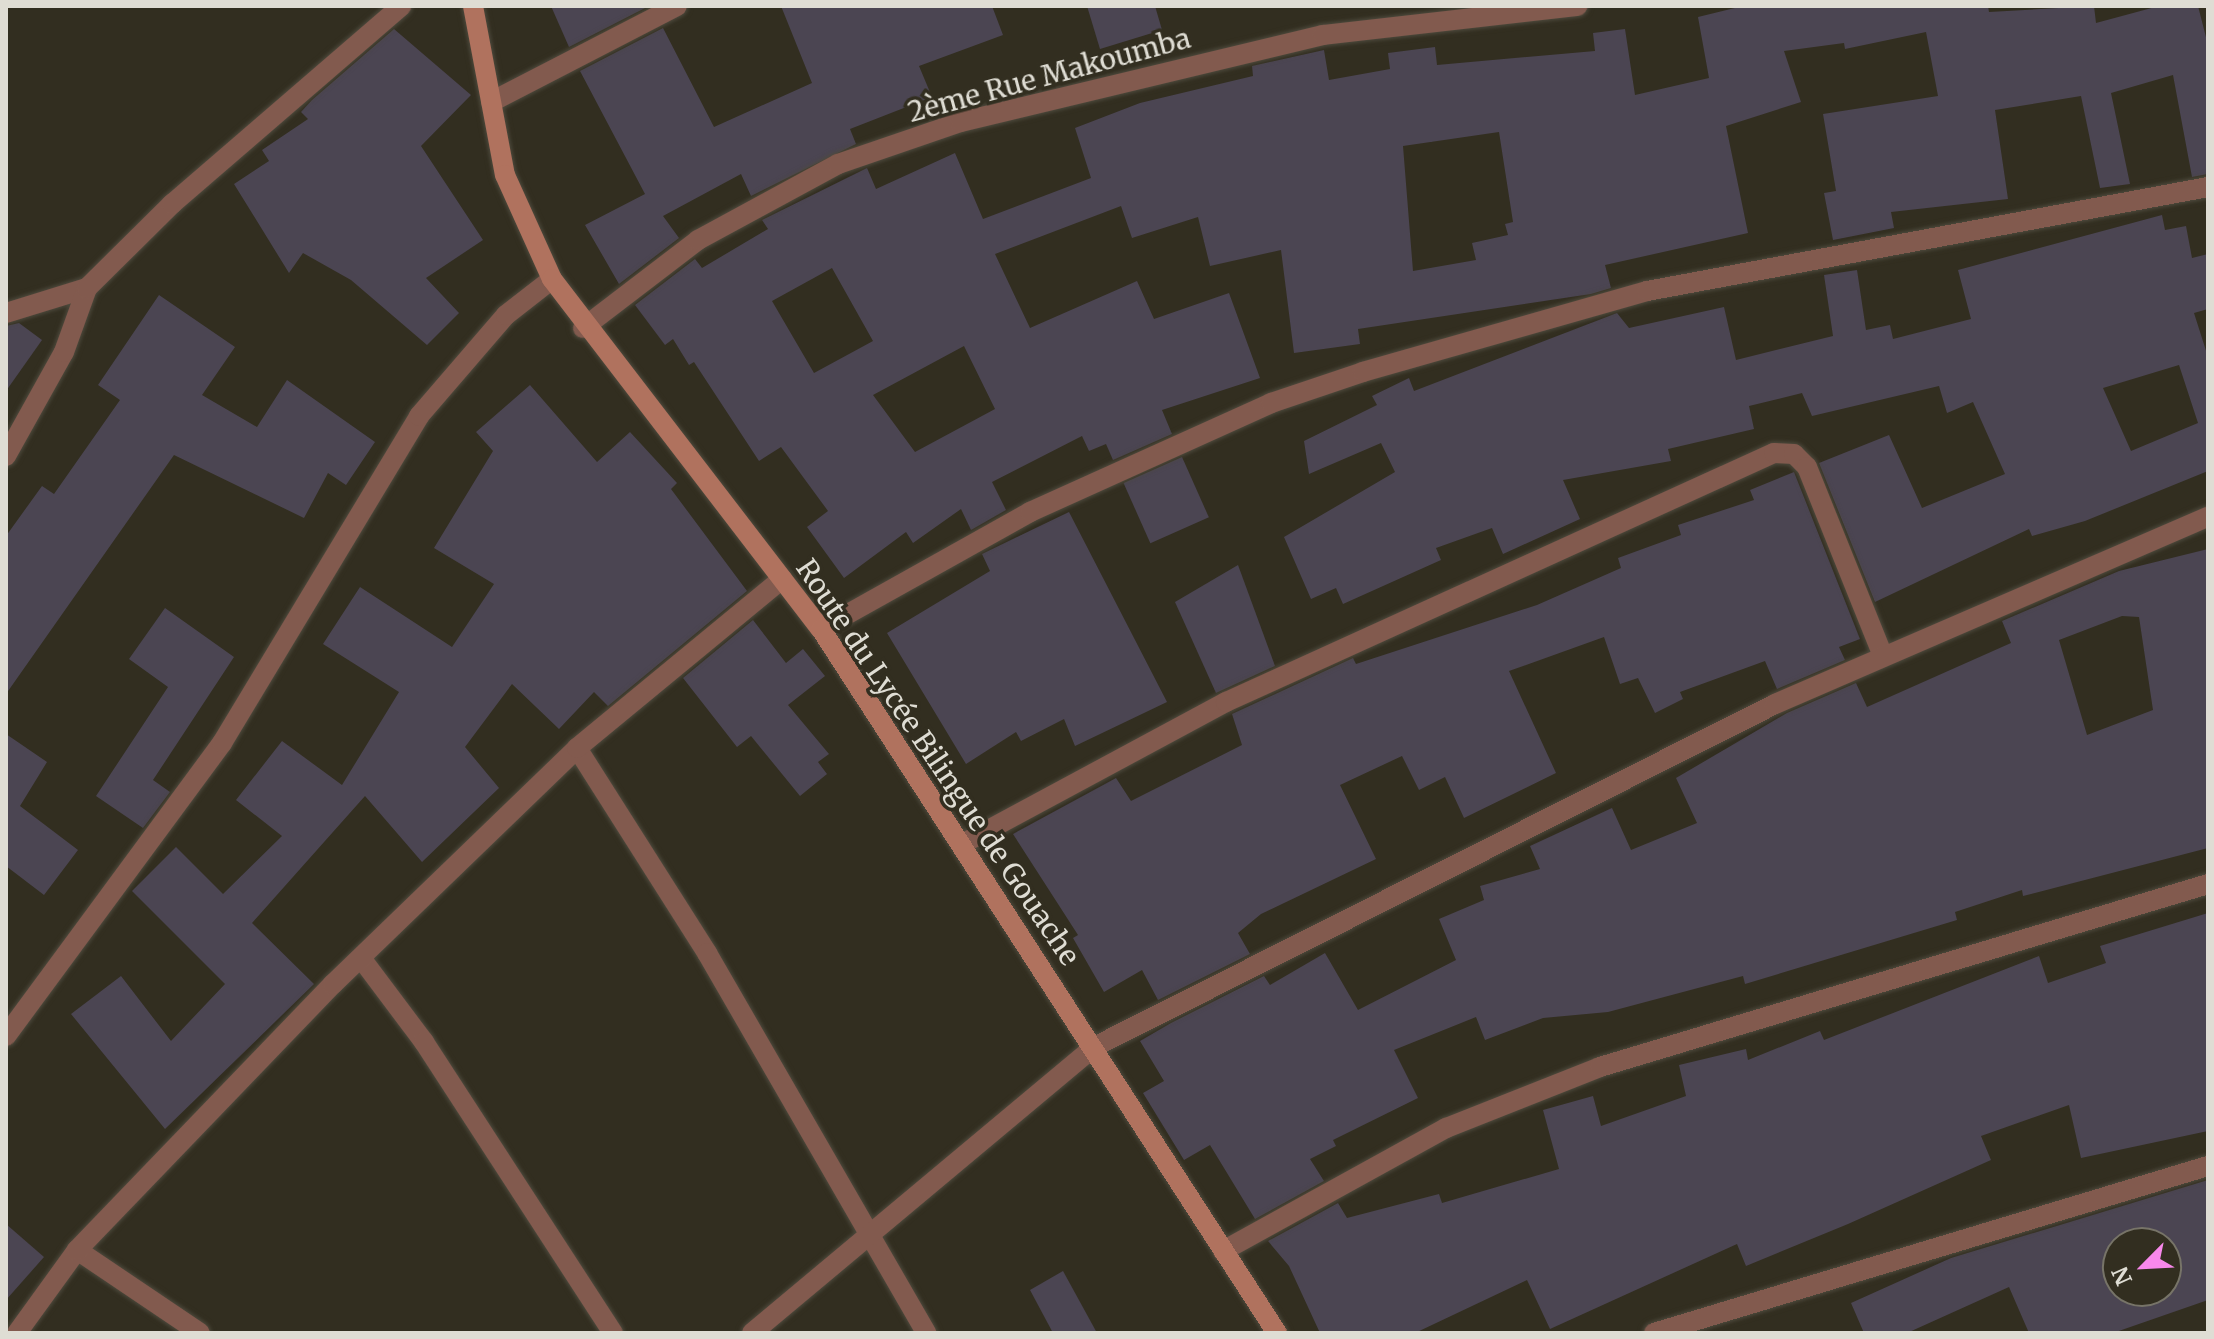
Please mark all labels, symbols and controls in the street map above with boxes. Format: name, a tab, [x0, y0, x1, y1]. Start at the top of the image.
street label: 2ème Rue Makoumba	[904, 21, 1194, 129]
street label: Route du Lycée Bilingue de Gouache	[789, 553, 1087, 971]
north arrow	[2102, 1227, 2182, 1307]
text: N	[2106, 1262, 2138, 1290]

